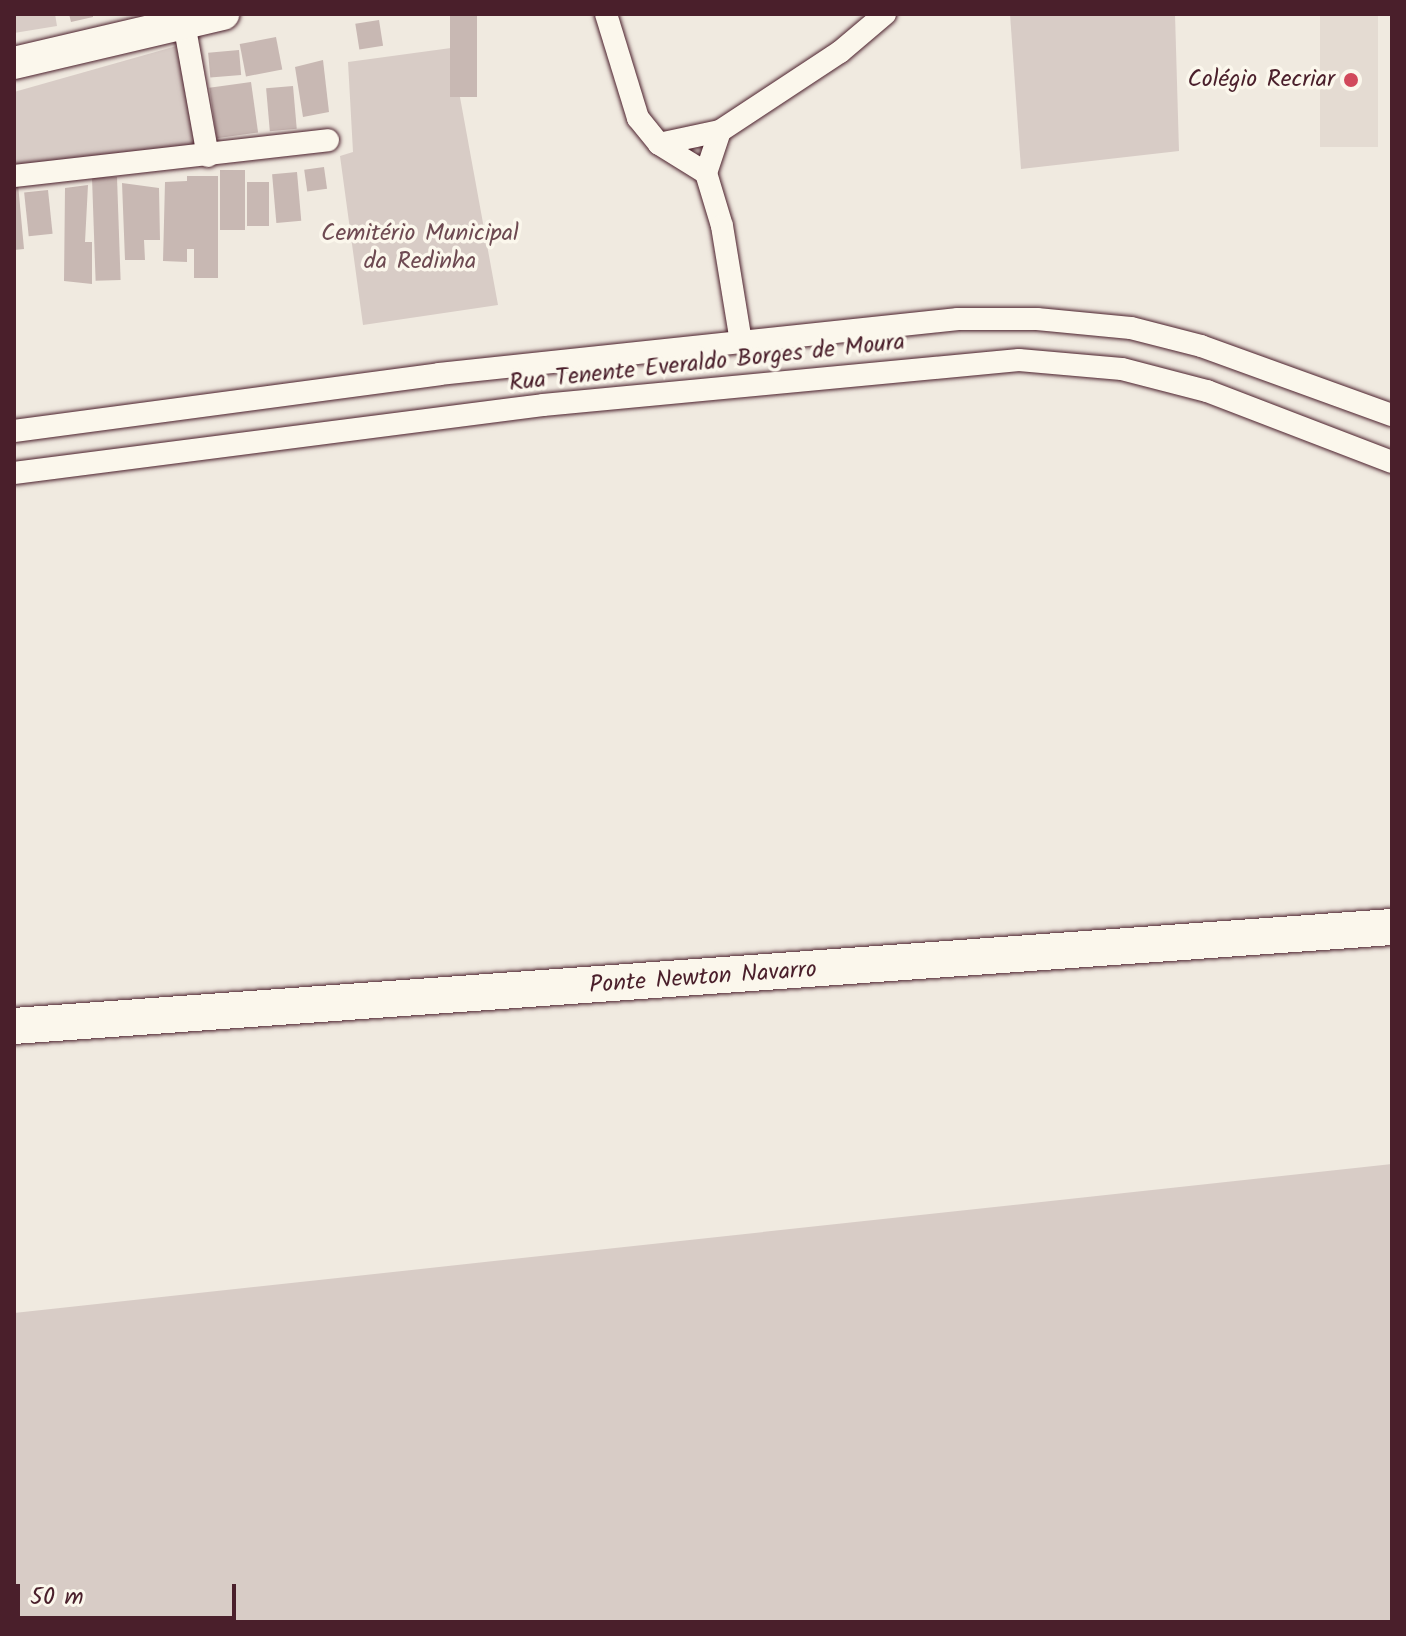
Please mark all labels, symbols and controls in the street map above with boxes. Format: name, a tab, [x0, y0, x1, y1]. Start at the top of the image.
place label: Colégio Recriar	[1187, 66, 1335, 94]
marker: Colégio Recriar	[1342, 71, 1360, 89]
park label: Cemitério Municipal da Redinha	[321, 220, 519, 276]
street label: Rua Tenente Everaldo Borges de Moura	[508, 328, 906, 398]
street label: Ponte Newton Navarro	[588, 956, 818, 1000]
scale bar	[20, 1568, 240, 1618]
text: 50 m	[30, 1578, 84, 1617]

